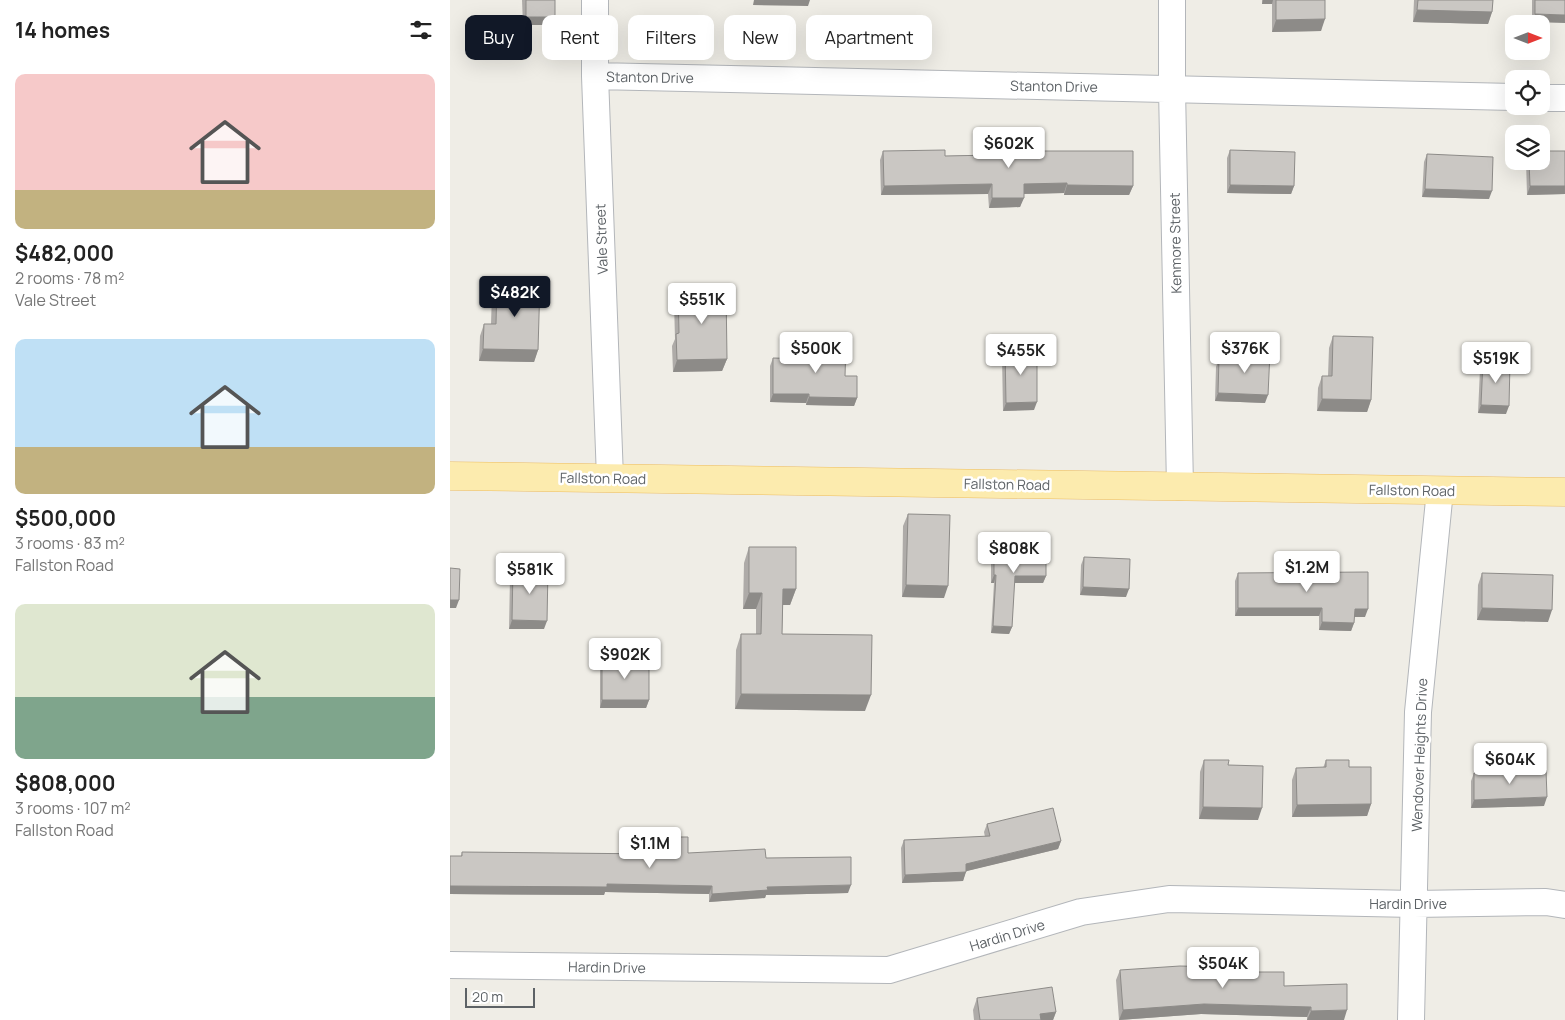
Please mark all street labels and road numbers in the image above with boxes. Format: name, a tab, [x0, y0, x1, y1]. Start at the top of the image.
street label: Stanton Drive	[606, 67, 694, 87]
street label: Stanton Drive	[1010, 76, 1098, 96]
street label: Kenmore Street	[1165, 192, 1185, 294]
street label: Vale Street	[590, 203, 612, 275]
street label: Fallston Road	[560, 468, 646, 488]
street label: Fallston Road	[964, 474, 1050, 494]
street label: Fallston Road	[1369, 480, 1455, 500]
street label: Wendover Heights Drive	[1407, 678, 1431, 832]
street label: Hardin Drive	[1369, 894, 1447, 913]
street label: Hardin Drive	[967, 915, 1047, 955]
street label: Hardin Drive	[568, 957, 646, 977]

